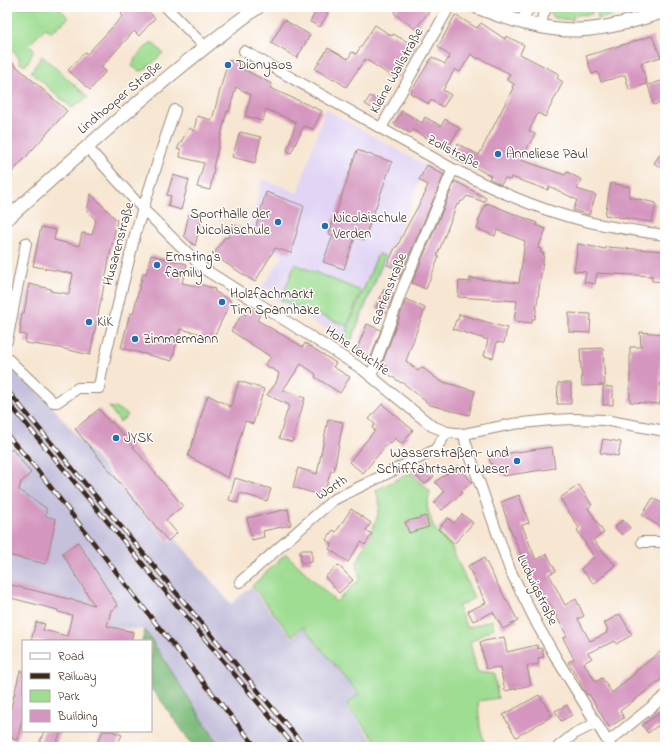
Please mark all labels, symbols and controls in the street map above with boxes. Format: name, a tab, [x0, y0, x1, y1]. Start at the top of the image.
street label: Kleine Wallstraße	[365, 24, 430, 118]
place label: Dionysos	[235, 55, 292, 77]
street label: Lindhooper Straße	[73, 56, 167, 140]
marker: Dionysos	[223, 60, 233, 70]
street label: Zollstraße	[423, 129, 484, 175]
place label: Anneliese Paul	[506, 144, 588, 165]
marker: Anneliese Paul	[493, 149, 503, 159]
street label: Husarenstraße	[98, 199, 140, 288]
place label: Sporthalle der Nicolaischule	[190, 204, 271, 241]
place label: Nicolaischule Verden	[332, 208, 408, 245]
marker: Sporthalle der Nicolaischule	[273, 217, 283, 227]
marker: Nicolaischule Verden	[320, 221, 330, 231]
place label: Ernsting's family	[165, 247, 221, 285]
street label: Gartenstraße	[365, 249, 413, 328]
marker: Ernsting's family	[152, 260, 162, 270]
place label: Holzfachmarkt Tim Spannhake	[230, 284, 320, 321]
marker: Holzfachmarkt Tim Spannhake	[217, 297, 227, 307]
place label: KiK	[97, 312, 113, 333]
marker: KiK	[84, 317, 94, 327]
street label: Hohe Leuchte	[320, 321, 394, 381]
place label: Zimmermann	[143, 329, 218, 350]
marker: Zimmermann	[130, 334, 140, 344]
place label: JYSK	[124, 428, 153, 449]
marker: JYSK	[111, 433, 121, 443]
place label: Wasserstraßen- und Schifffahrtsamt Weser	[376, 443, 510, 480]
marker: Wasserstraßen- und Schifffahrtsamt Weser	[512, 456, 522, 466]
street label: Worth	[312, 470, 352, 506]
street label: Ludwigstraße	[510, 551, 563, 630]
legend	[22, 640, 152, 732]
text: Road	[58, 648, 84, 666]
text: Railway	[58, 668, 97, 687]
text: Park	[58, 688, 80, 706]
text: Building	[57, 708, 97, 727]

